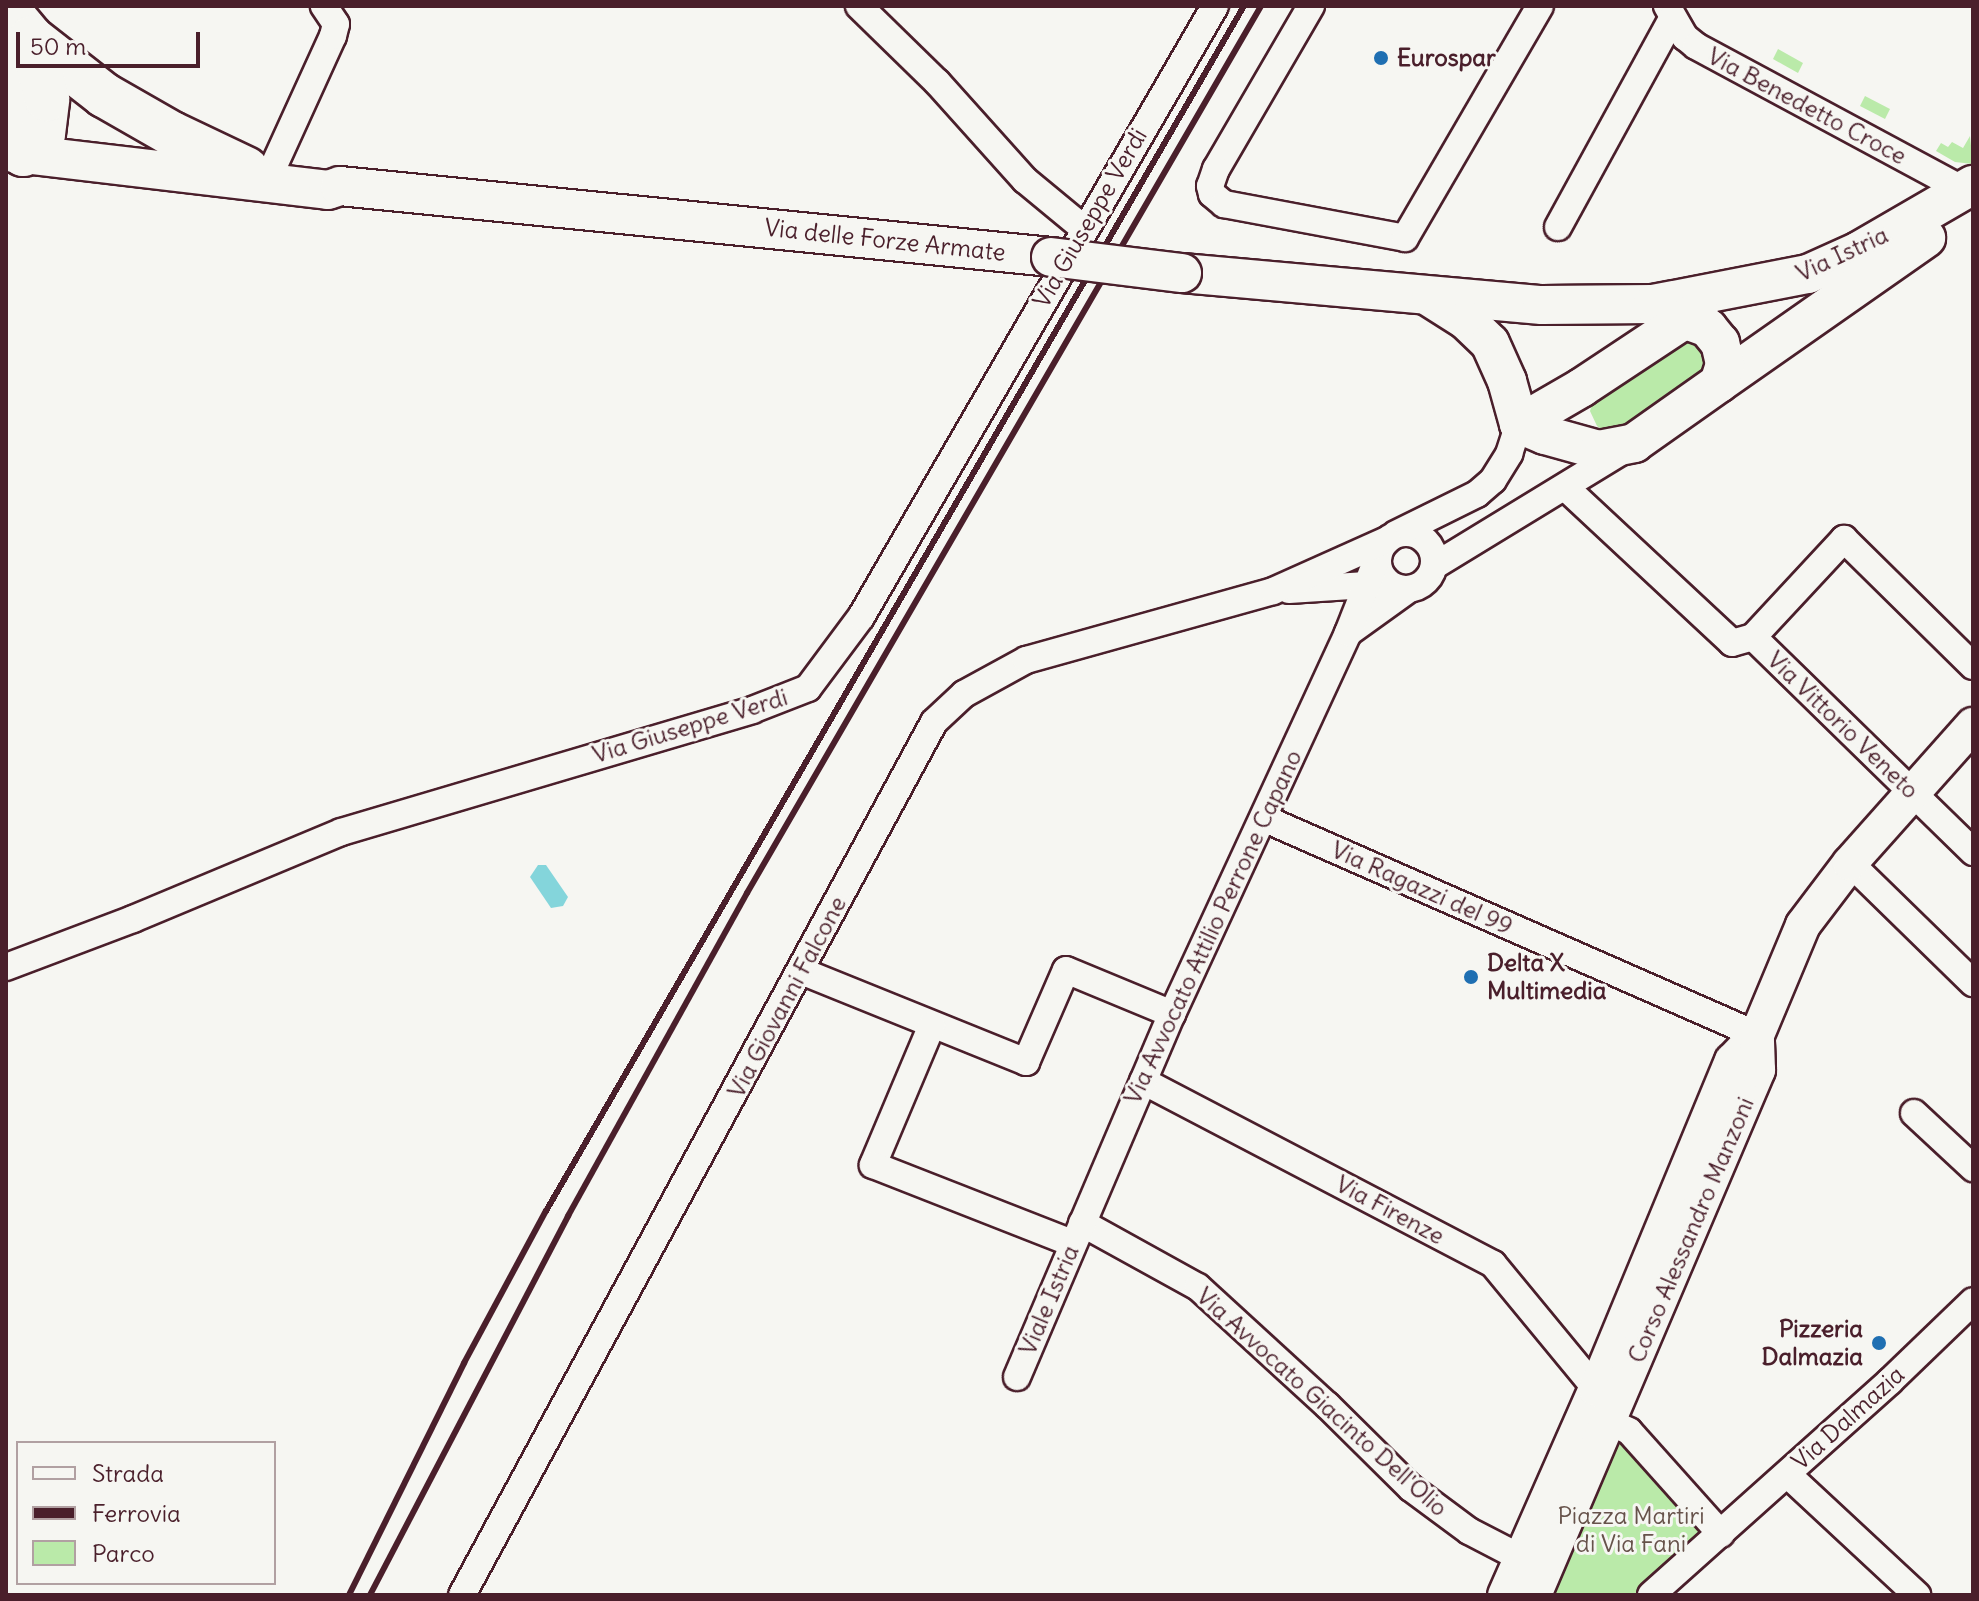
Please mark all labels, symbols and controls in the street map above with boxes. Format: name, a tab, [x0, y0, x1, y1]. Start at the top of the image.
scale bar	[20, 16, 204, 66]
text: 50 m	[30, 31, 86, 61]
street label: Via Benedetto Croce	[1703, 41, 1911, 171]
place label: Eurospar	[1397, 44, 1496, 72]
marker: Eurospar	[1372, 49, 1390, 67]
street label: Via Giuseppe Verdi	[1027, 123, 1153, 313]
street label: Via delle Forze Armate	[763, 213, 1007, 267]
street label: Via Istria	[1791, 220, 1893, 288]
street label: Via Vittorio Veneto	[1761, 645, 1925, 805]
street label: Via Giuseppe Verdi	[589, 683, 791, 769]
street label: Via Avvocato Attilio Perrone Capano	[1118, 745, 1308, 1109]
street label: Via Ragazzi del 99	[1327, 835, 1517, 941]
street label: Via Giovanni Falcone	[722, 891, 852, 1103]
place label: Delta X Multimedia	[1487, 949, 1606, 1005]
marker: Delta X Multimedia	[1462, 968, 1480, 986]
street label: Corso Alessandro Manzoni	[1622, 1093, 1760, 1367]
street label: Via Firenze	[1331, 1169, 1449, 1251]
street label: Viale Istria	[1013, 1241, 1085, 1359]
street label: Via Avvocato Giacinto Dell'Olio	[1191, 1282, 1453, 1522]
place label: Pizzeria Dalmazia	[1762, 1315, 1863, 1371]
marker: Pizzeria Dalmazia	[1870, 1334, 1888, 1352]
street label: Via Dalmazia	[1786, 1360, 1910, 1476]
legend	[16, 1441, 276, 1585]
text: Strada	[92, 1458, 164, 1488]
text: Ferrovia	[92, 1498, 181, 1528]
park label: Piazza Martiri di Via Fani	[1557, 1502, 1705, 1558]
text: Parco	[92, 1538, 155, 1568]

